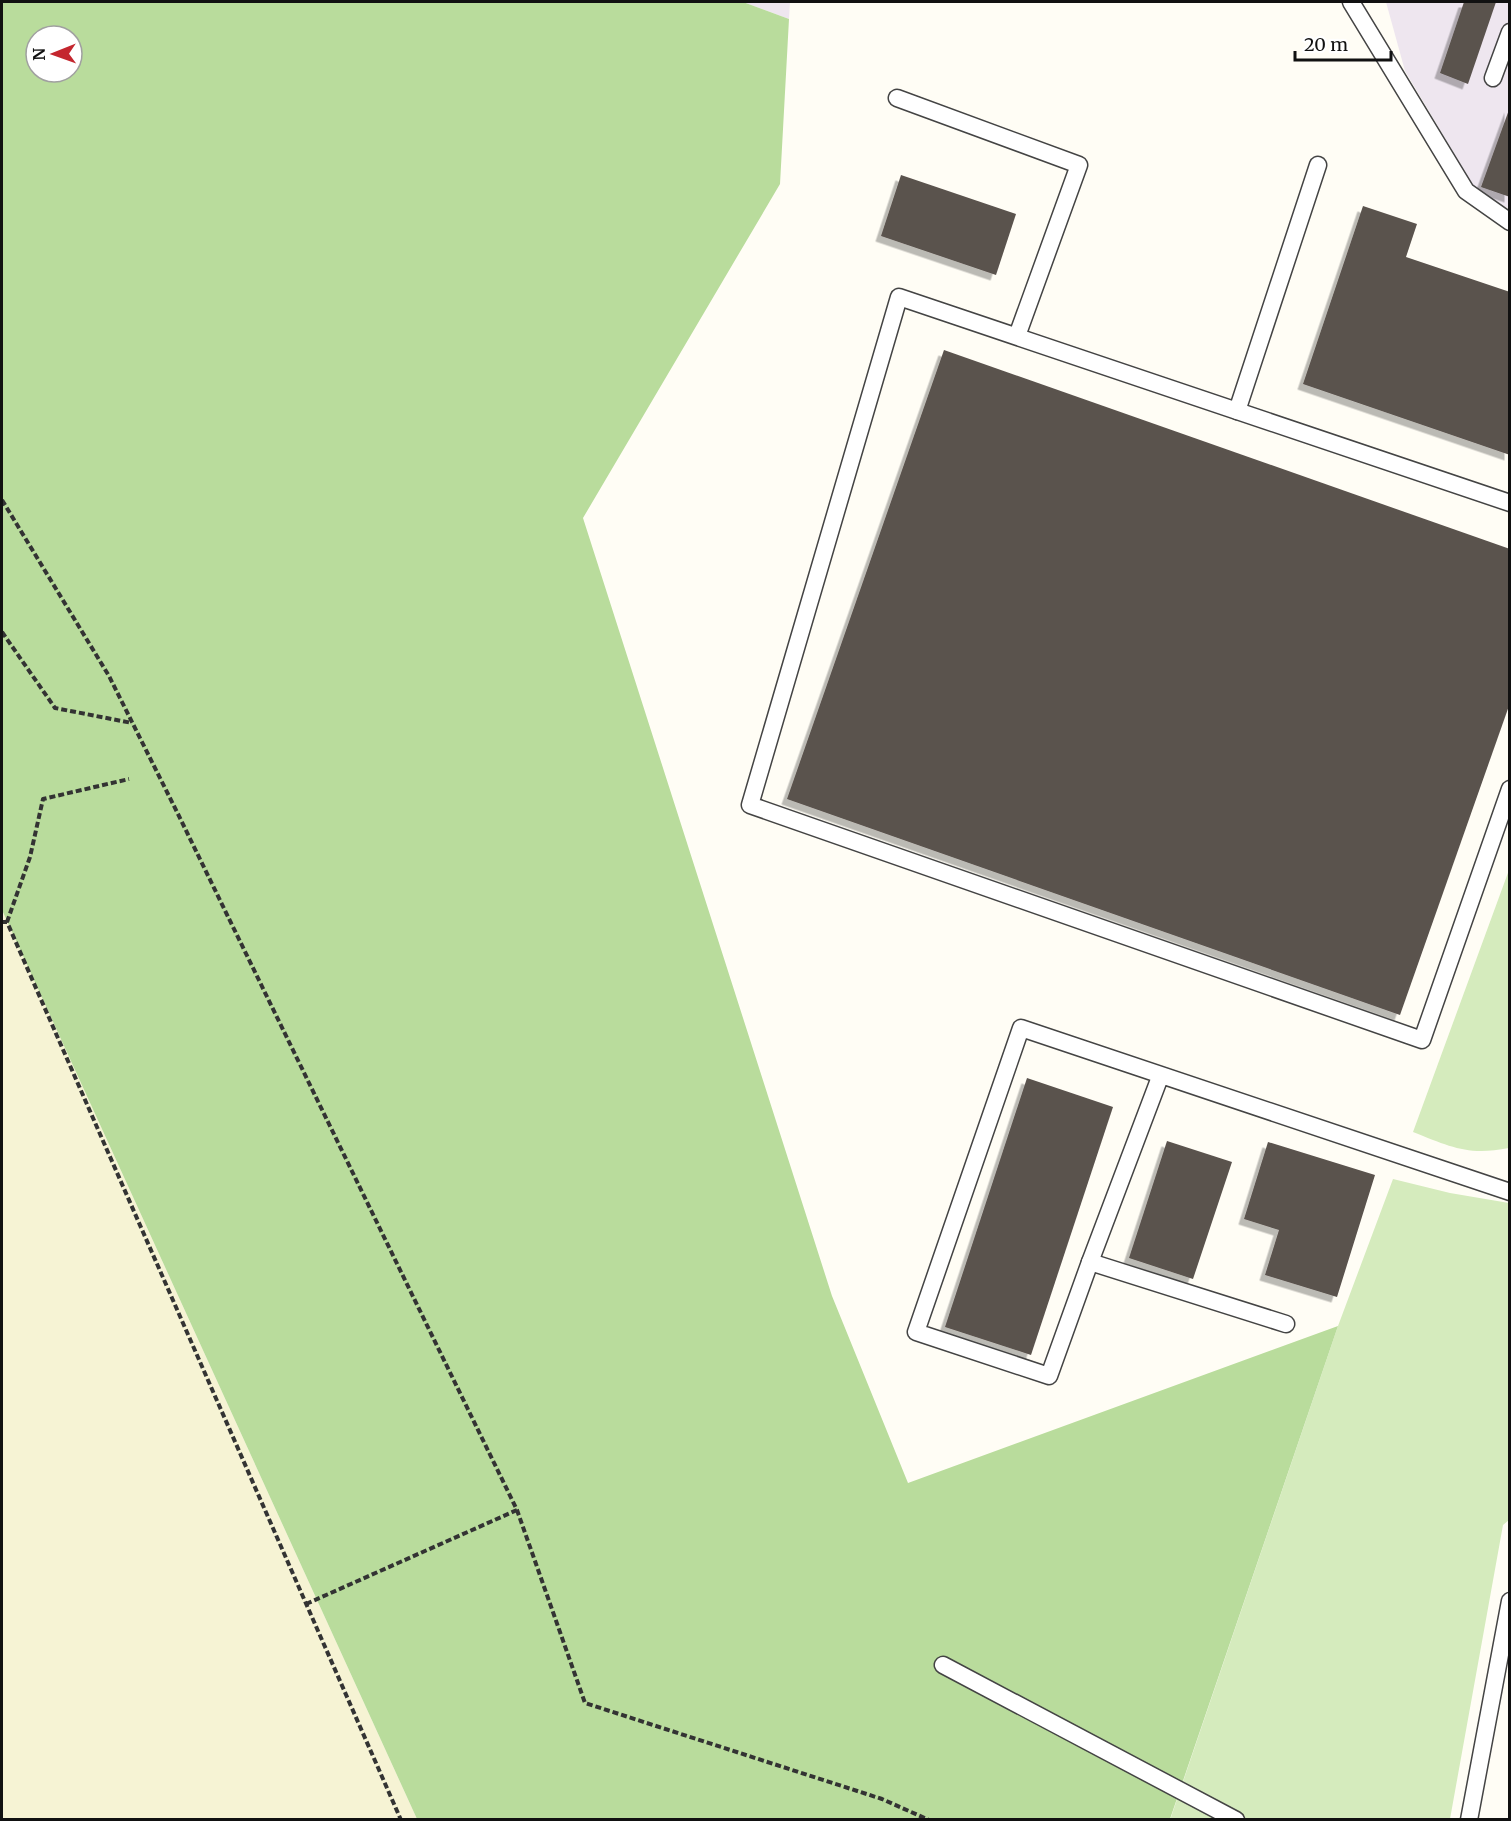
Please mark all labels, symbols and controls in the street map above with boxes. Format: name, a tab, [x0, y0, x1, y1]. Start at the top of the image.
north arrow	[24, 24, 84, 84]
scale bar	[1295, 24, 1391, 62]
text: 20 m	[1304, 33, 1348, 56]
text: N	[29, 47, 49, 61]

